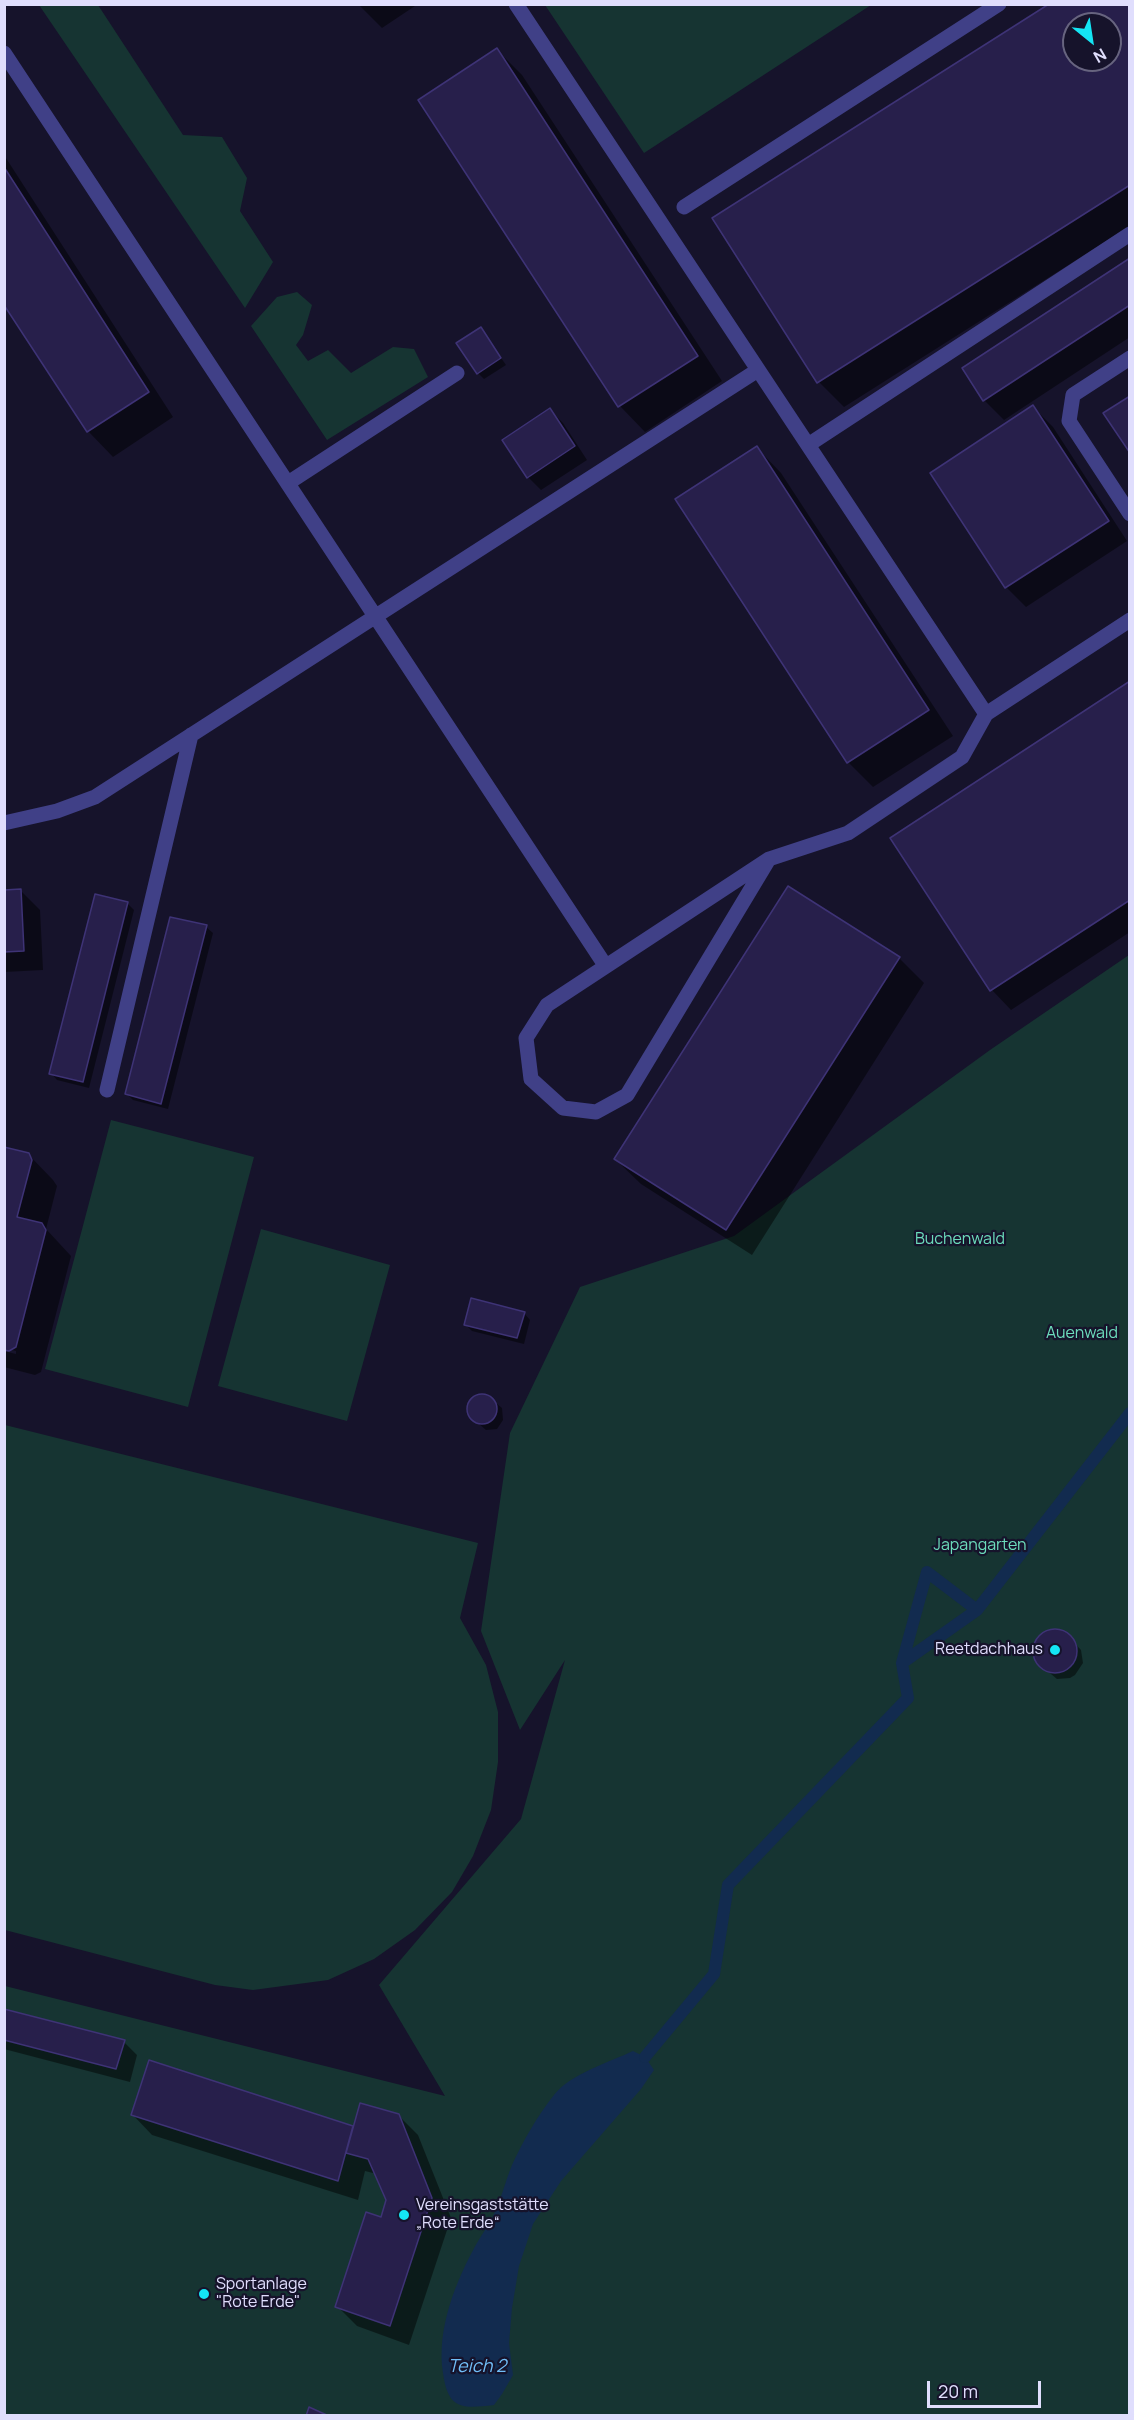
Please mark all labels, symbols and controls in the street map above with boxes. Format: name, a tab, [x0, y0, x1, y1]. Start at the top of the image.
north arrow	[1062, 12, 1122, 72]
text: N	[1090, 43, 1110, 68]
park label: Buchenwald	[915, 1230, 1005, 1250]
park label: Auenwald	[1046, 1324, 1118, 1344]
park label: Japangarten	[934, 1536, 1026, 1556]
place label: Reetdachhaus	[935, 1640, 1043, 1660]
marker: Reetdachhaus	[1048, 1643, 1062, 1657]
place label: Vereinsgaststätte „Rote Erde“	[416, 2196, 549, 2234]
marker: Vereinsgaststätte „Rote Erde“	[397, 2208, 411, 2222]
place label: Sportanlage "Rote Erde"	[216, 2275, 307, 2313]
marker: Sportanlage "Rote Erde"	[197, 2287, 211, 2301]
water label: Teich 2	[448, 2356, 506, 2378]
scale bar	[930, 2369, 1044, 2407]
text: 20 m	[938, 2379, 978, 2403]

